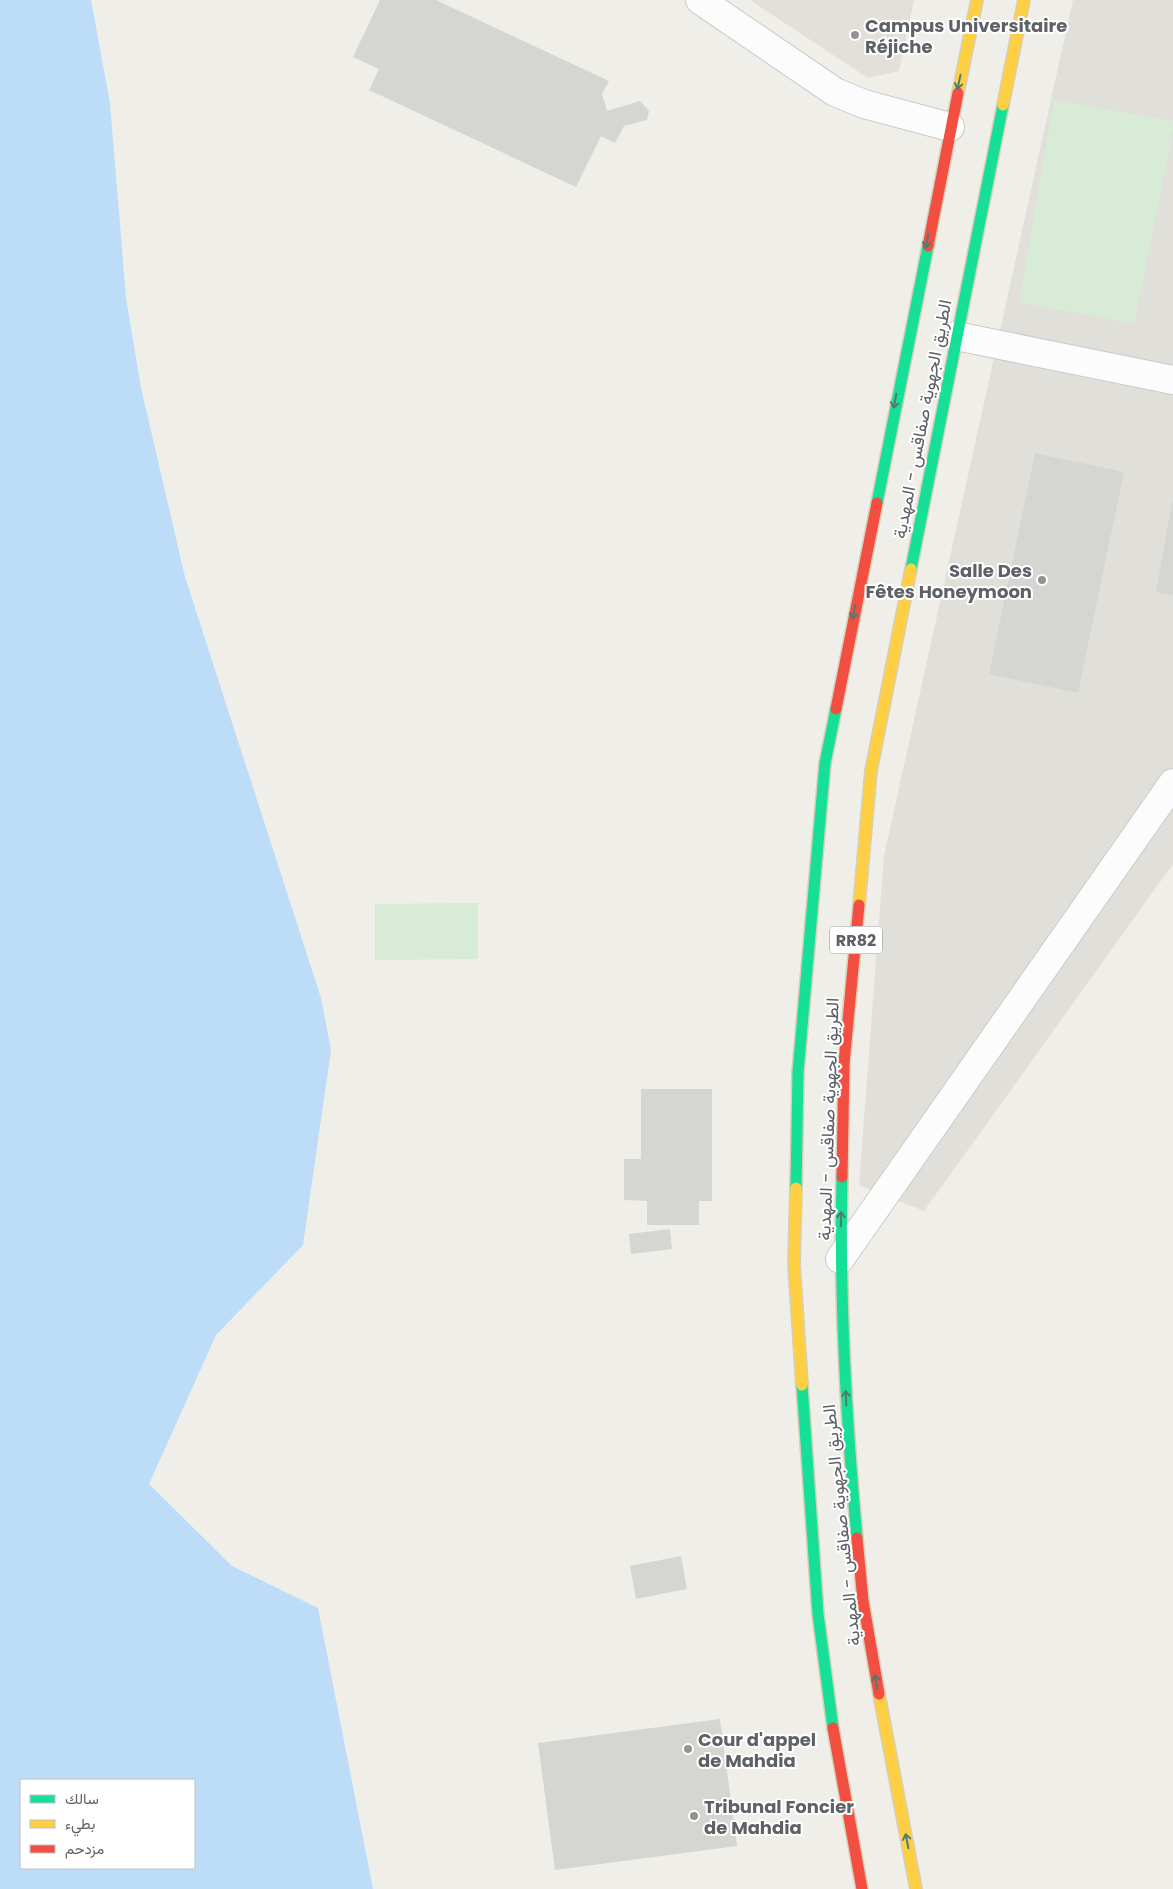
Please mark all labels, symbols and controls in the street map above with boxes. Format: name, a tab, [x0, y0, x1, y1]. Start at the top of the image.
place label: Campus Universitaire Réjiche	[865, 13, 1067, 59]
marker: Campus Universitaire Réjiche	[849, 29, 861, 41]
one-way arrow	[954, 74, 964, 90]
one-way arrow	[922, 233, 932, 249]
street label: الطريق الجهوية صفاقس - المهدية	[887, 297, 957, 541]
one-way arrow	[890, 392, 900, 408]
place label: Salle Des Fêtes Honeymoon	[865, 558, 1032, 604]
marker: Salle Des Fêtes Honeymoon	[1036, 574, 1048, 586]
one-way arrow	[849, 603, 858, 619]
road number: RR82	[830, 926, 882, 954]
street label: الطريق الجهوية صفاقس - المهدية	[811, 997, 845, 1241]
one-way arrow	[836, 1211, 846, 1227]
one-way arrow	[841, 1391, 850, 1407]
street label: الطريق الجهوية صفاقس - المهدية	[816, 1403, 866, 1647]
one-way arrow	[871, 1674, 881, 1690]
place label: Cour d'appel de Mahdia	[698, 1727, 816, 1773]
marker: Cour d'appel de Mahdia	[682, 1743, 694, 1755]
legend	[20, 1779, 195, 1869]
text: سالك	[65, 1788, 99, 1809]
place label: Tribunal Foncier de Mahdia	[704, 1794, 854, 1840]
marker: Tribunal Foncier de Mahdia	[688, 1810, 700, 1822]
text: بطيء	[65, 1813, 95, 1837]
one-way arrow	[901, 1834, 911, 1850]
text: مزدحم	[65, 1838, 104, 1859]

